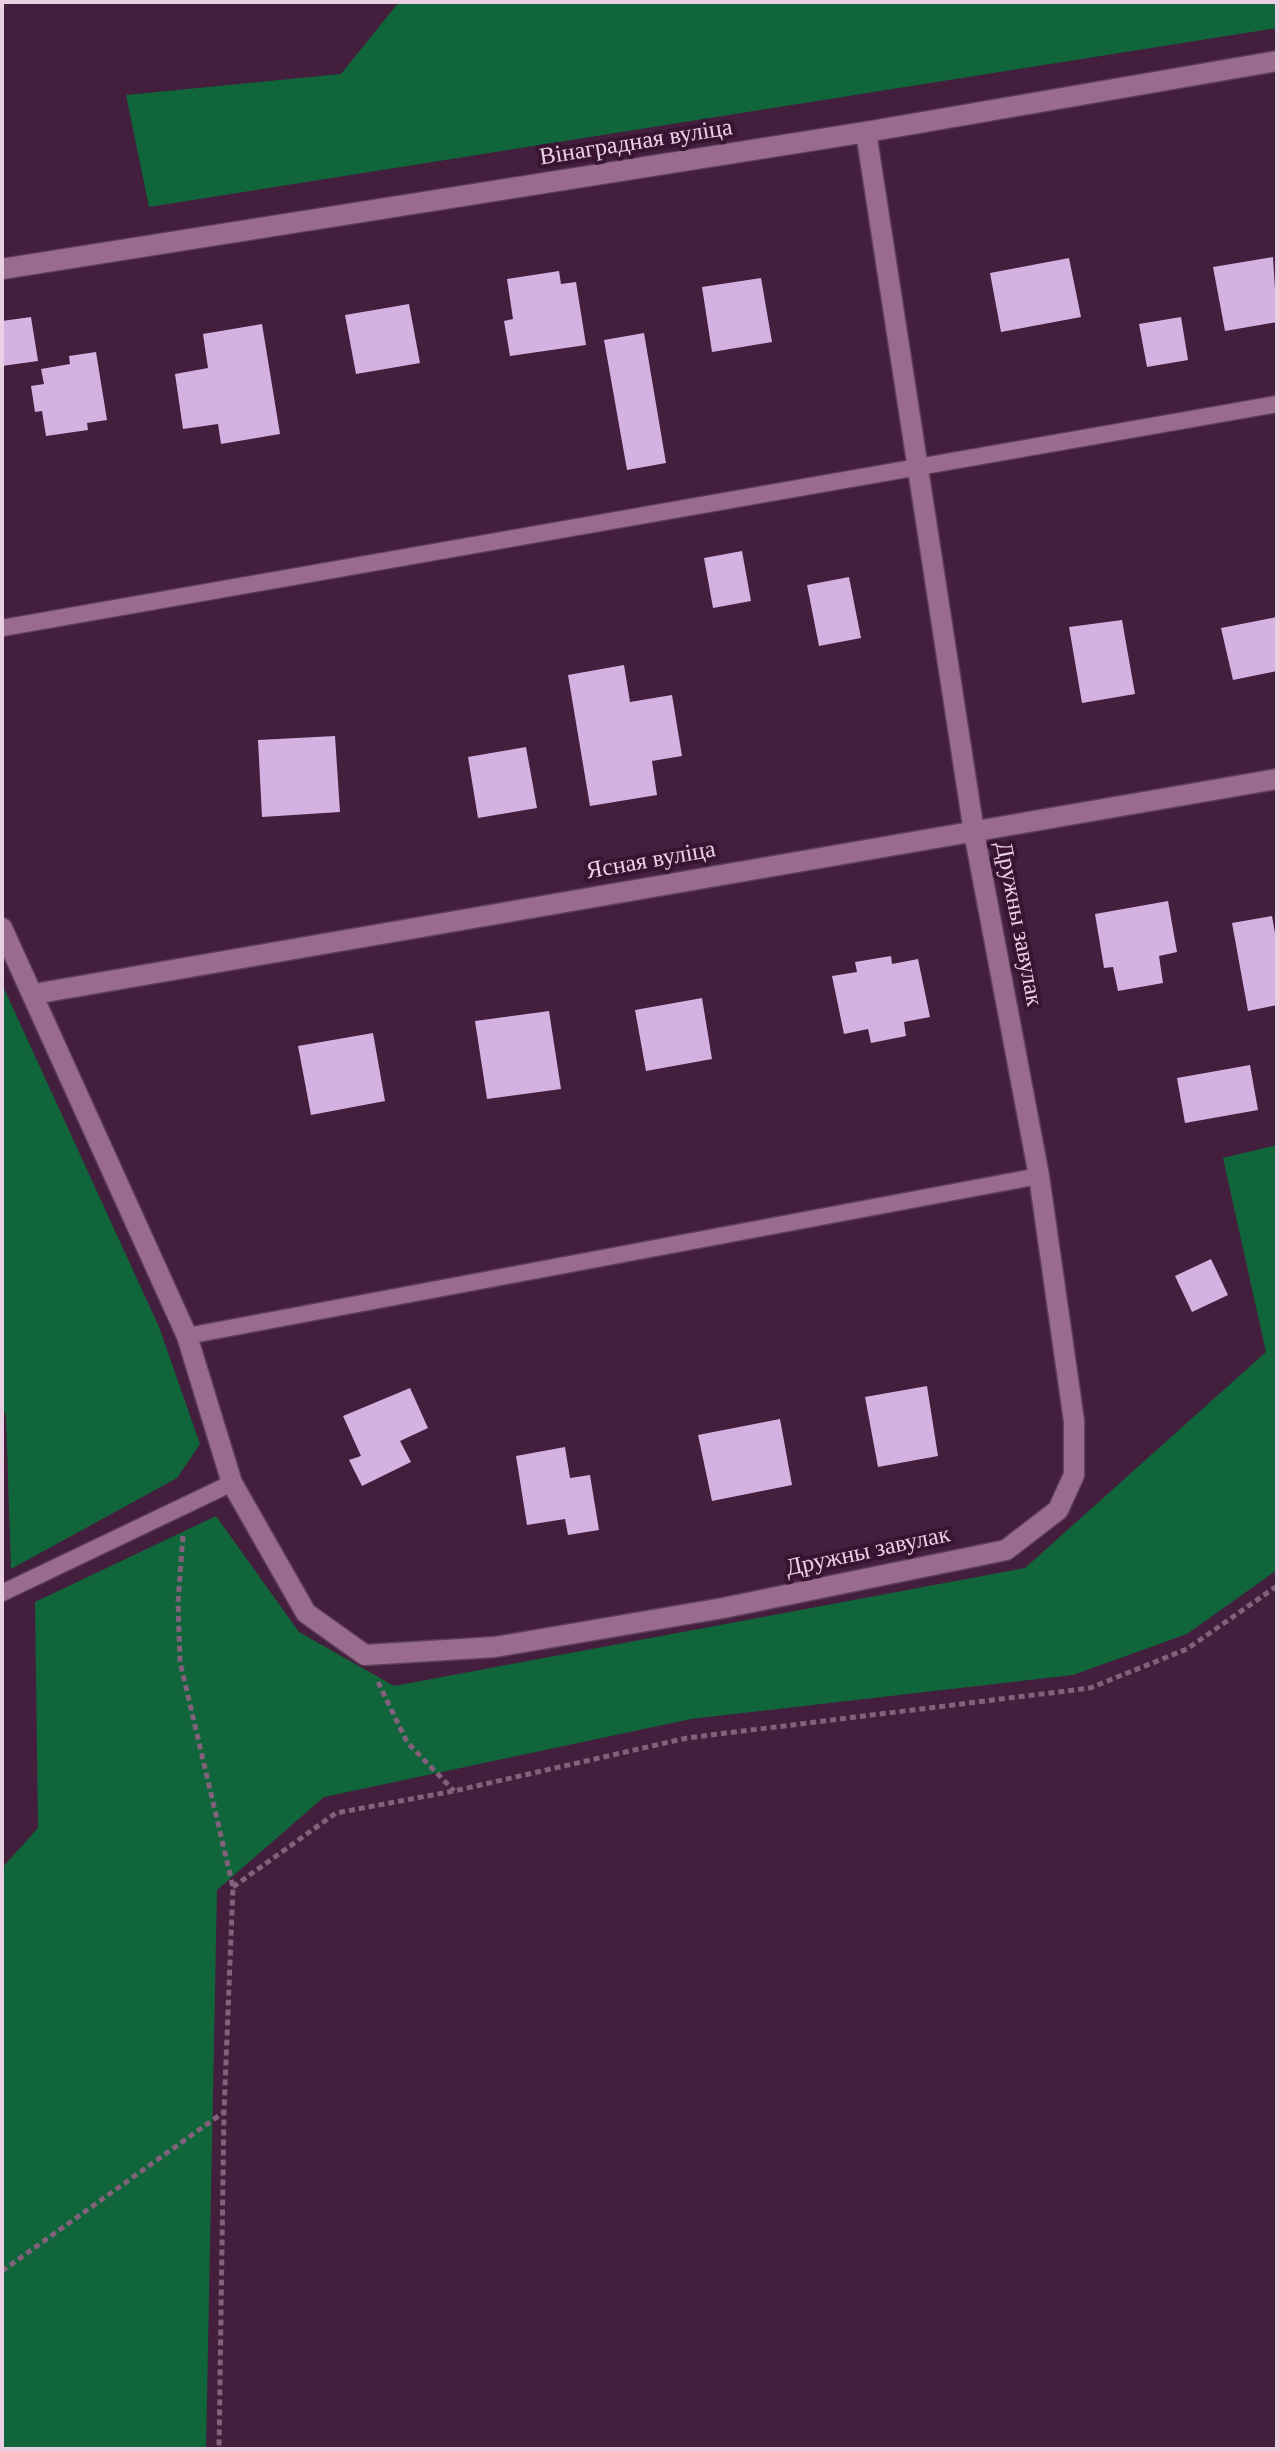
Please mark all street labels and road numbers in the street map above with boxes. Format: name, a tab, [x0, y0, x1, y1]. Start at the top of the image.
street label: Вінаградная вуліца	[537, 114, 735, 172]
street label: Ясная вуліца	[584, 835, 718, 887]
street label: Дружны завулак	[988, 839, 1048, 1009]
street label: Дружны завулак	[783, 1521, 953, 1583]

